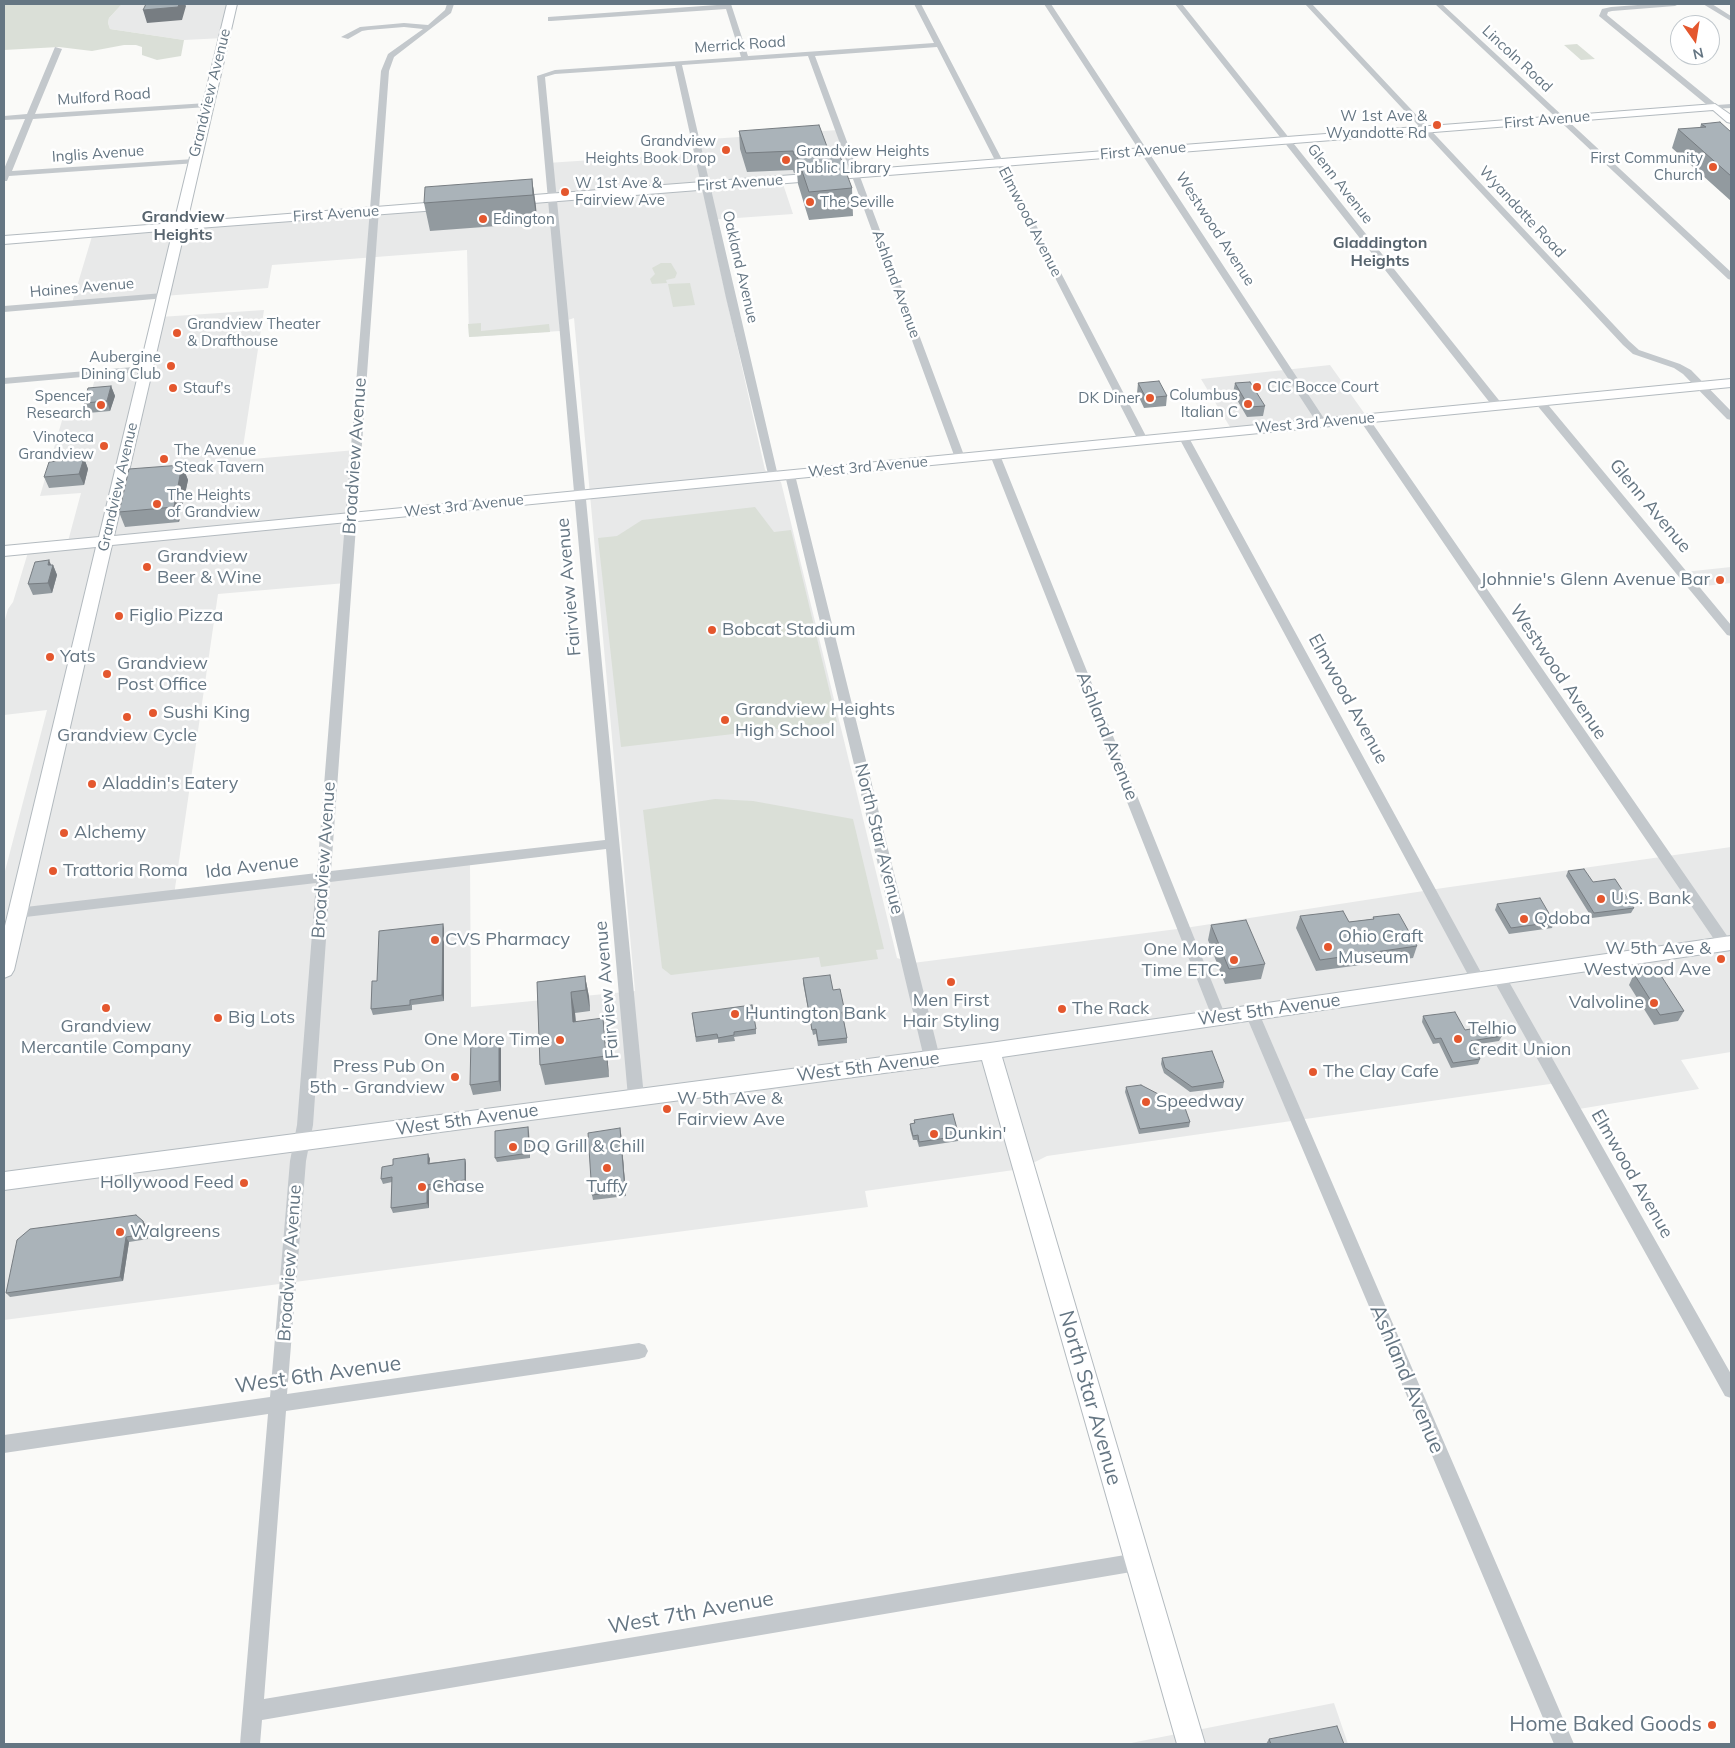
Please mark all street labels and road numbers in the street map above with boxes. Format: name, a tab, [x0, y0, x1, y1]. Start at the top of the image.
street label: Lincoln Road	[1478, 22, 1556, 96]
street label: Grandview Avenue	[185, 27, 235, 159]
street label: Merrick Road	[694, 33, 786, 57]
street label: Mulford Road	[57, 85, 151, 109]
street label: First Avenue	[1503, 107, 1591, 133]
street label: First Avenue	[1099, 138, 1187, 164]
street label: Glenn Avenue	[1303, 140, 1377, 228]
street label: Inglis Avenue	[51, 142, 145, 166]
street label: Wyandotte Road	[1475, 163, 1569, 261]
street label: Elmwood Avenue	[995, 164, 1065, 280]
street label: Westwood Avenue	[1172, 169, 1258, 289]
street label: First Avenue	[696, 171, 784, 195]
street label: First Avenue	[292, 202, 380, 226]
street label: Oakland Avenue	[718, 209, 762, 325]
street label: Ashland Avenue	[868, 228, 924, 340]
street label: Haines Avenue	[29, 274, 135, 302]
street label: Broadview Avenue	[339, 377, 371, 535]
street label: West 3rd Avenue	[1254, 409, 1376, 437]
street label: Grandview Avenue	[94, 421, 142, 553]
street label: West 3rd Avenue	[807, 453, 929, 481]
street label: Glenn Avenue	[1605, 455, 1695, 557]
street label: West 3rd Avenue	[403, 491, 525, 521]
street label: Fairview Avenue	[552, 517, 586, 657]
street label: Westwood Avenue	[1505, 600, 1611, 744]
street label: Elmwood Avenue	[1303, 630, 1393, 768]
street label: Ashland Avenue	[1071, 669, 1143, 803]
street label: North Star Avenue	[850, 761, 908, 917]
street label: Broadview Avenue	[308, 781, 340, 939]
street label: Ida Avenue	[204, 851, 300, 883]
street label: Fairview Avenue	[590, 920, 624, 1060]
street label: West 5th Avenue	[1196, 989, 1342, 1031]
street label: West 5th Avenue	[795, 1048, 941, 1086]
street label: West 5th Avenue	[394, 1099, 540, 1141]
street label: Elmwood Avenue	[1586, 1106, 1678, 1242]
street label: Broadview Avenue	[274, 1184, 306, 1342]
street label: Ashland Avenue	[1364, 1301, 1450, 1457]
street label: North Star Avenue	[1053, 1308, 1127, 1488]
street label: West 6th Avenue	[233, 1351, 403, 1399]
street label: West 7th Avenue	[606, 1586, 776, 1640]

